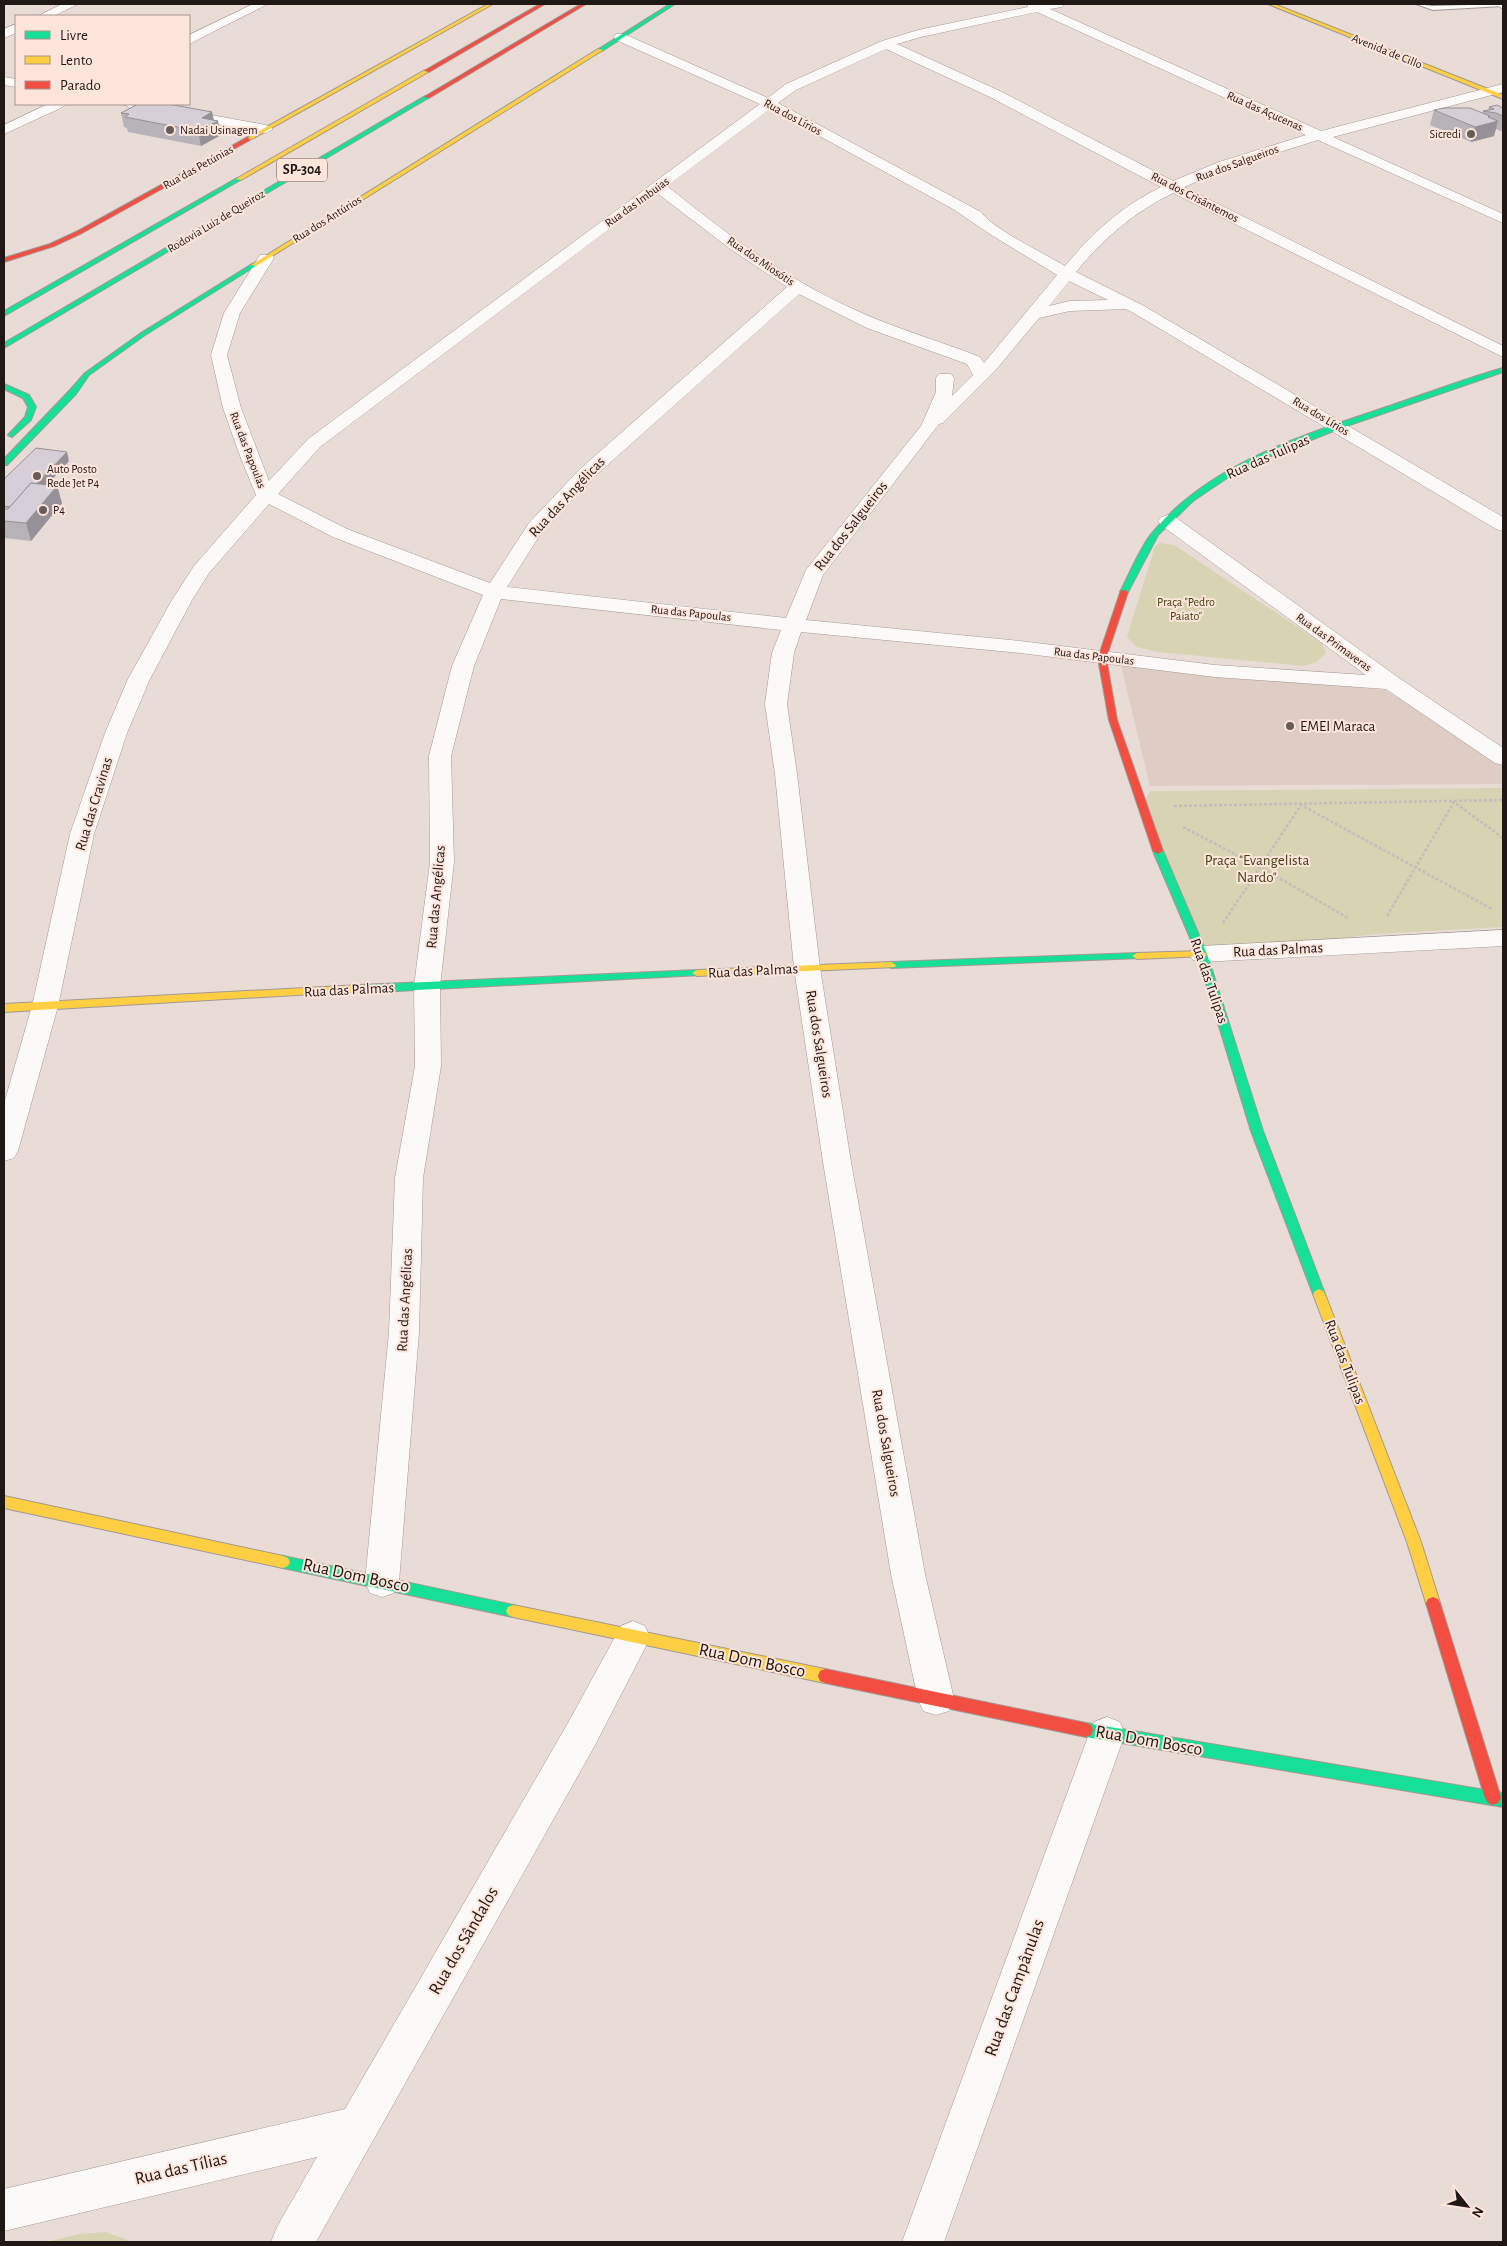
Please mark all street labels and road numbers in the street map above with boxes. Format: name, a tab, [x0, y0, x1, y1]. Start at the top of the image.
street label: Avenida de Cillo	[1350, 31, 1424, 71]
street label: Rua das Açucenas	[1225, 89, 1305, 133]
street label: Rua dos Lírios	[762, 97, 824, 137]
street label: Rua dos Salgueiros	[1194, 142, 1280, 184]
street label: Rua das Petúnias	[161, 143, 235, 191]
road number: SP-304	[277, 158, 327, 182]
street label: Rua dos Crisântemos	[1149, 170, 1241, 224]
street label: Rua das Imbuias	[603, 175, 671, 229]
street label: Rodovia Luiz de Queiroz	[165, 187, 267, 256]
street label: Rua dos Antúrios	[291, 193, 363, 245]
street label: Rua dos Miosótis	[725, 234, 797, 288]
street label: Rua dos Lírios	[1291, 394, 1351, 438]
street label: Rua das Papoulas	[228, 410, 268, 490]
street label: Rua das Tulipas	[1224, 432, 1312, 482]
street label: Rua das Angélicas	[526, 454, 608, 540]
street label: Rua dos Salgueiros	[812, 478, 890, 574]
street label: Rua das Papoulas	[650, 603, 732, 623]
street label: Rua das Primaveras	[1294, 611, 1374, 673]
street label: Rua das Papoulas	[1053, 645, 1135, 667]
street label: Rua das Cravinas	[73, 755, 115, 853]
street label: Rua das Angélicas	[424, 845, 448, 949]
street label: Rua das Tulipas	[1187, 936, 1231, 1026]
street label: Rua das Palmas	[1232, 940, 1324, 960]
street label: Rua das Palmas	[707, 961, 799, 981]
street label: Rua das Palmas	[303, 980, 395, 1000]
street label: Rua dos Salgueiros	[803, 989, 835, 1099]
street label: Rua das Angélicas	[395, 1248, 415, 1352]
street label: Rua das Tulipas	[1322, 1318, 1368, 1406]
street label: Rua dos Salgueiros	[869, 1388, 903, 1498]
street label: Rua Dom Bosco	[301, 1556, 411, 1596]
street label: Rua Dom Bosco	[697, 1641, 807, 1681]
street label: Rua Dom Bosco	[1094, 1723, 1204, 1759]
street label: Rua dos Sândalos	[426, 1884, 502, 1998]
street label: Rua das Campânulas	[982, 1917, 1048, 2059]
street label: Rua das Tílias	[133, 2150, 229, 2188]

